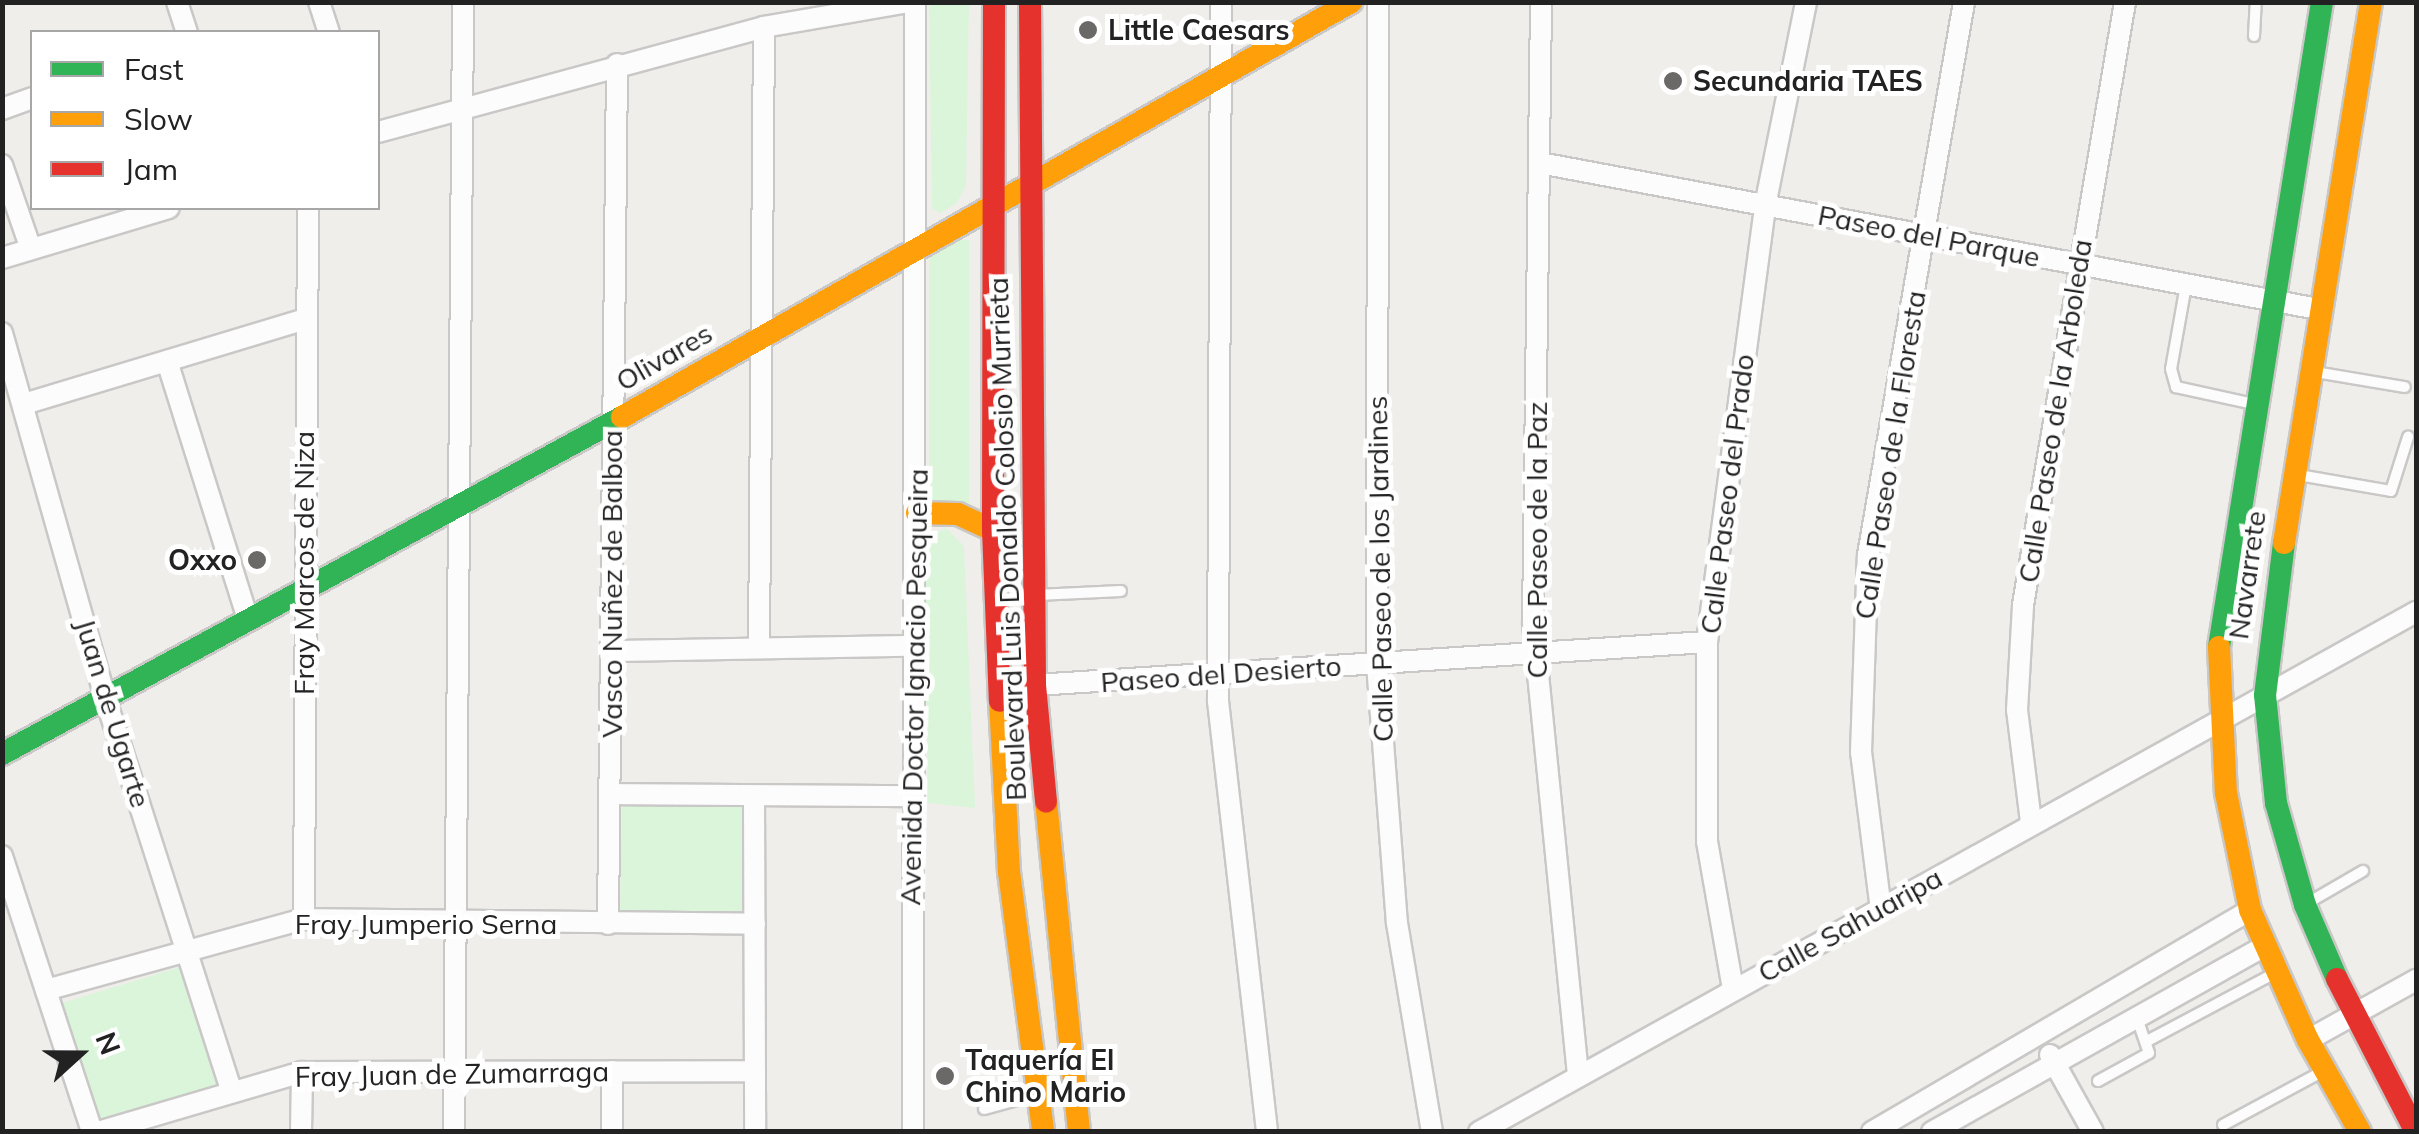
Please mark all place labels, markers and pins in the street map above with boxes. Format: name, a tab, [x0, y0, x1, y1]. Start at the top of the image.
place label: Little Caesars	[1108, 13, 1289, 47]
marker: Little Caesars	[1077, 19, 1099, 41]
place label: Secundaria TAES	[1693, 64, 1923, 98]
marker: Secundaria TAES	[1662, 70, 1684, 92]
place label: Oxxo	[168, 543, 237, 577]
marker: Oxxo	[246, 549, 268, 571]
place label: Taquería El Chino Mario	[965, 1043, 1126, 1109]
marker: Taquería El Chino Mario	[934, 1065, 956, 1087]

